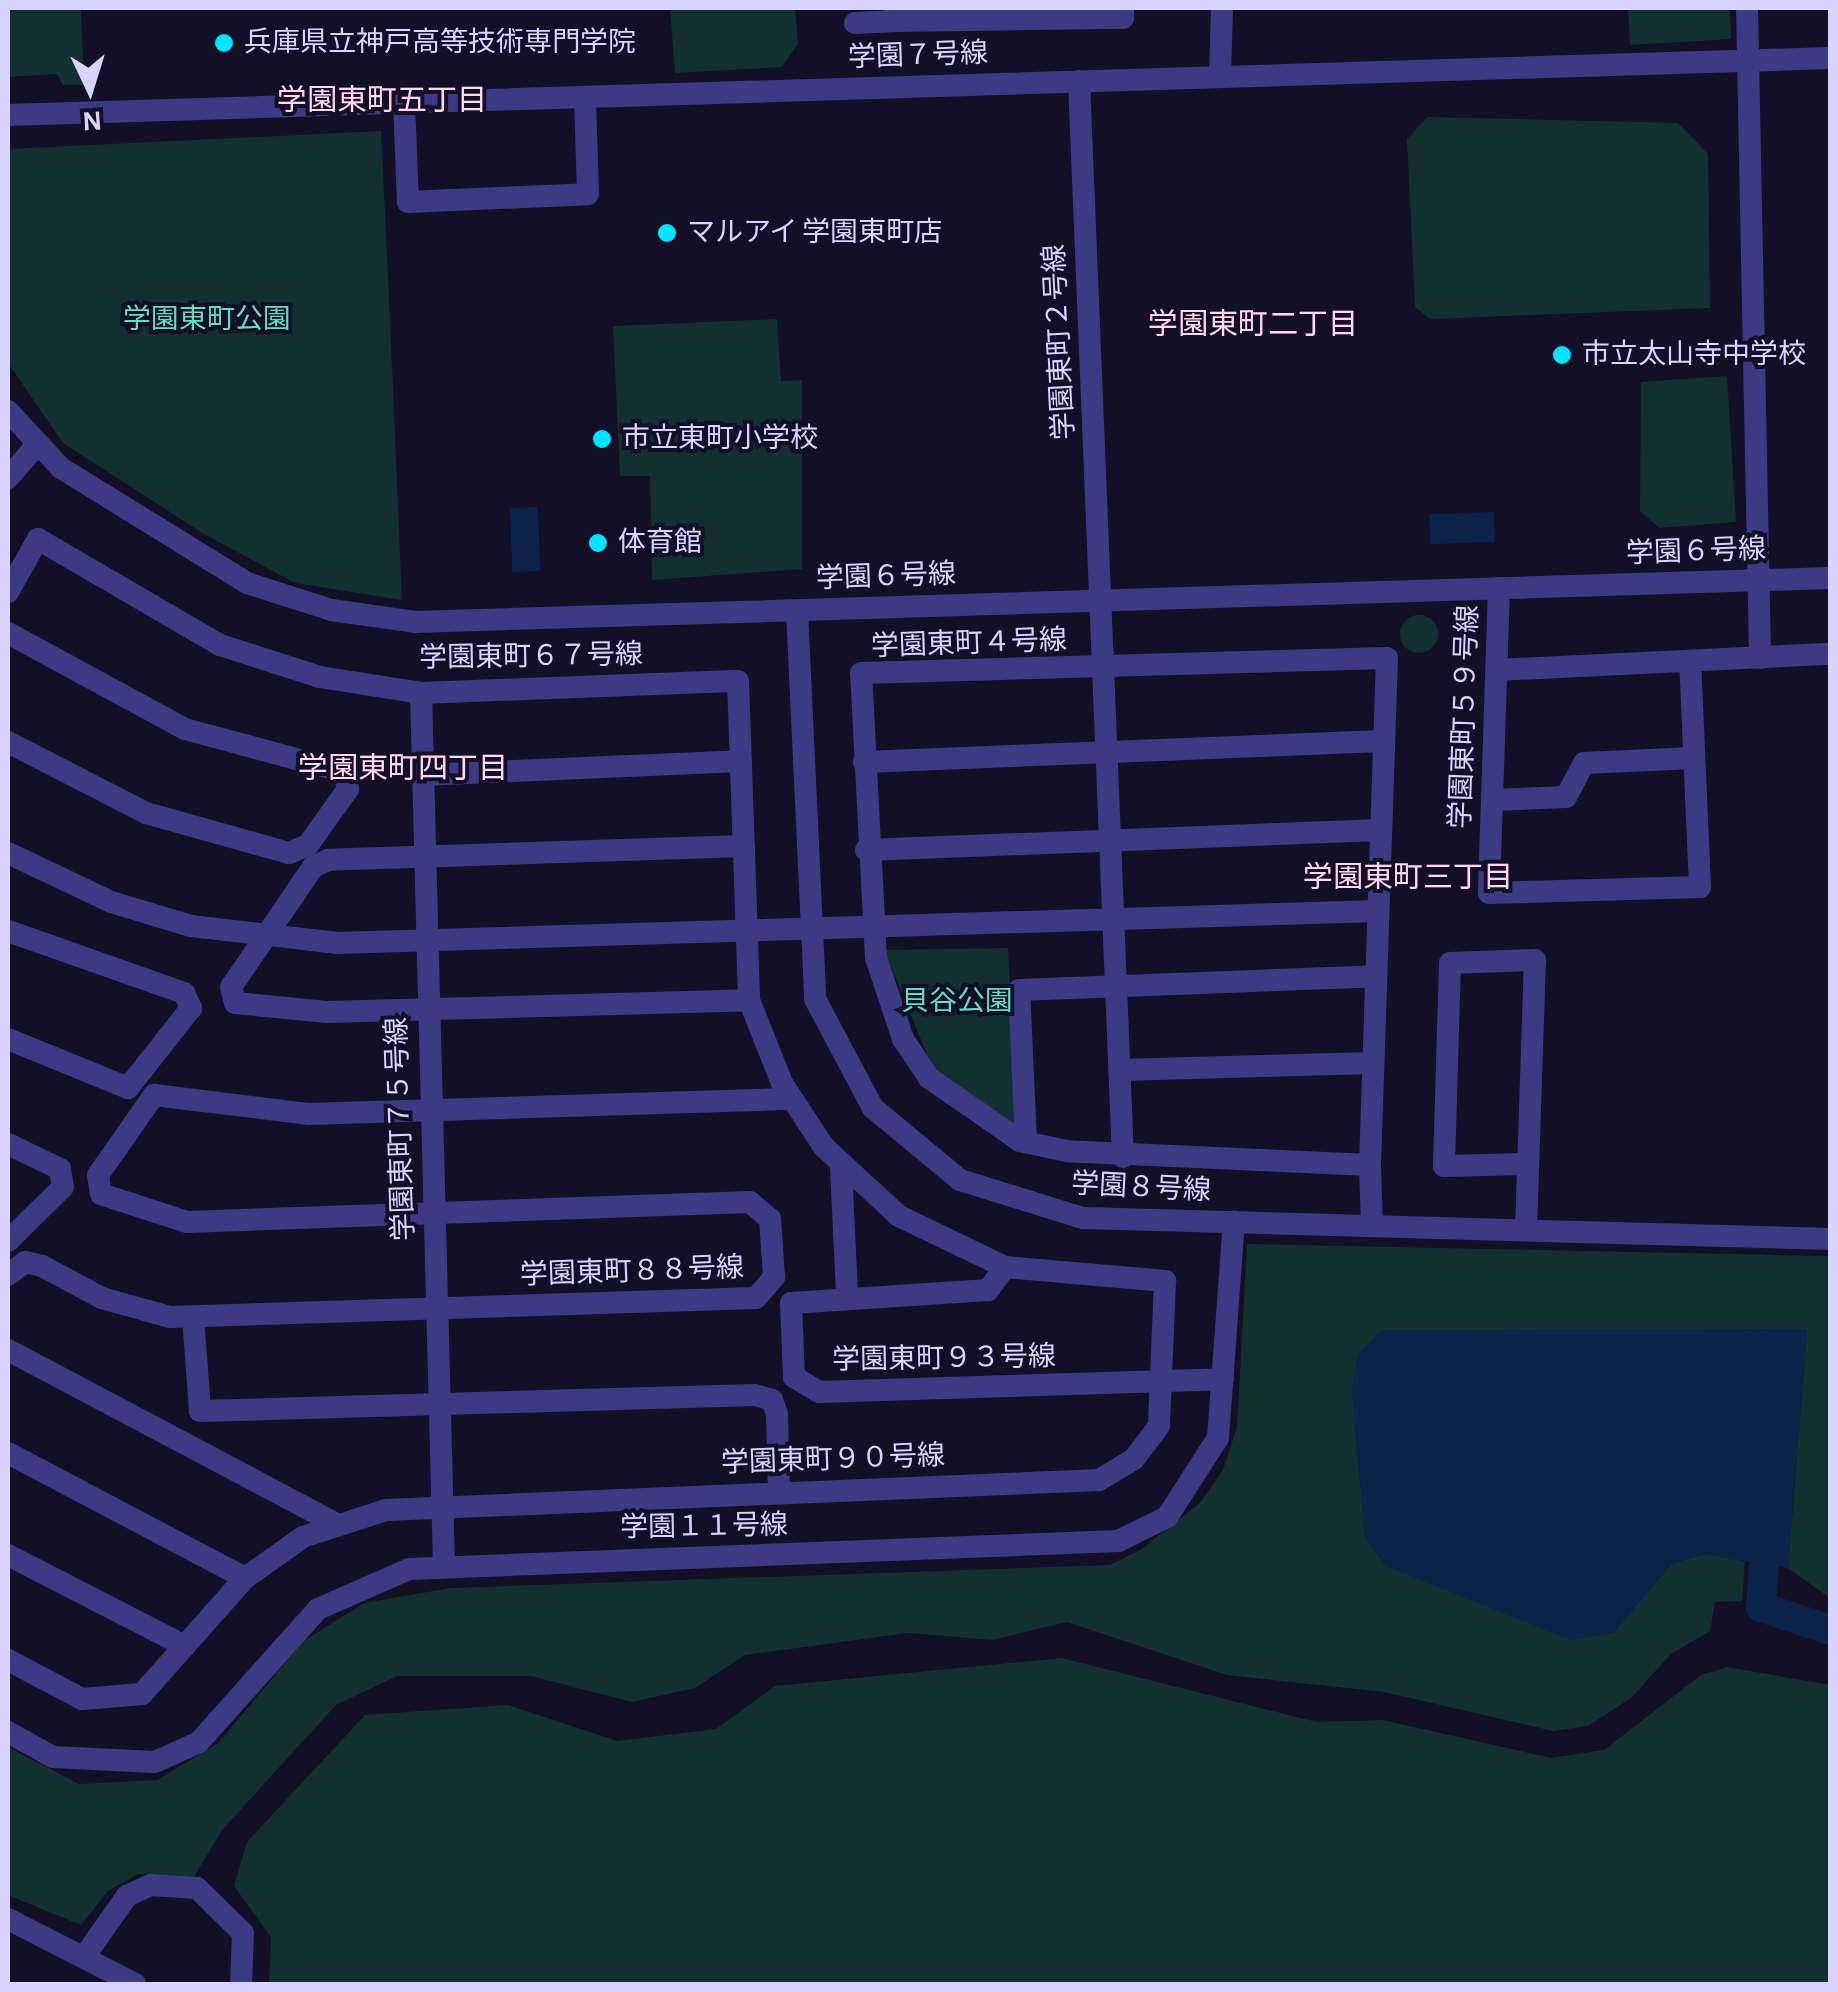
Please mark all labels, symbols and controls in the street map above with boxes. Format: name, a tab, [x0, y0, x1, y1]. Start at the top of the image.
place label: 兵庫県立神戸高等技術専門学院	[244, 26, 636, 60]
marker: 兵庫県立神戸高等技術専門学院	[213, 32, 235, 54]
street label: 学園７号線	[847, 37, 989, 75]
north arrow	[40, 40, 140, 140]
district label: 学園東町五丁目	[277, 83, 487, 119]
text: N	[81, 105, 103, 135]
place label: マルアイ 学園東町店	[687, 216, 944, 250]
marker: マルアイ 学園東町店	[656, 222, 678, 244]
street label: 学園東町２号線	[1038, 243, 1082, 441]
park label: 学園東町公園	[123, 303, 291, 337]
district label: 学園東町二丁目	[1148, 307, 1358, 343]
place label: 市立太山寺中学校	[1582, 338, 1806, 372]
marker: 市立太山寺中学校	[1551, 344, 1573, 366]
place label: 市立東町小学校	[622, 422, 818, 456]
marker: 市立東町小学校	[591, 428, 613, 450]
place label: 体育館	[618, 526, 702, 560]
marker: 体育館	[587, 532, 609, 554]
street label: 学園６号線	[1625, 533, 1767, 571]
street label: 学園６号線	[815, 558, 957, 596]
street label: 学園東町５９号線	[1444, 604, 1486, 830]
street label: 学園東町４号線	[870, 624, 1068, 664]
street label: 学園東町６７号線	[419, 638, 643, 676]
district label: 学園東町四丁目	[298, 751, 508, 787]
district label: 学園東町三丁目	[1303, 860, 1513, 896]
park label: 貝谷公園	[901, 985, 1013, 1019]
street label: 学園東町７５号線	[380, 1016, 422, 1242]
street label: 学園８号線	[1070, 1168, 1212, 1208]
street label: 学園東町８８号線	[519, 1251, 745, 1293]
street label: 学園東町９３号線	[832, 1340, 1056, 1378]
street label: 学園東町９０号線	[720, 1439, 946, 1481]
street label: 学園１１号線	[620, 1509, 788, 1545]

